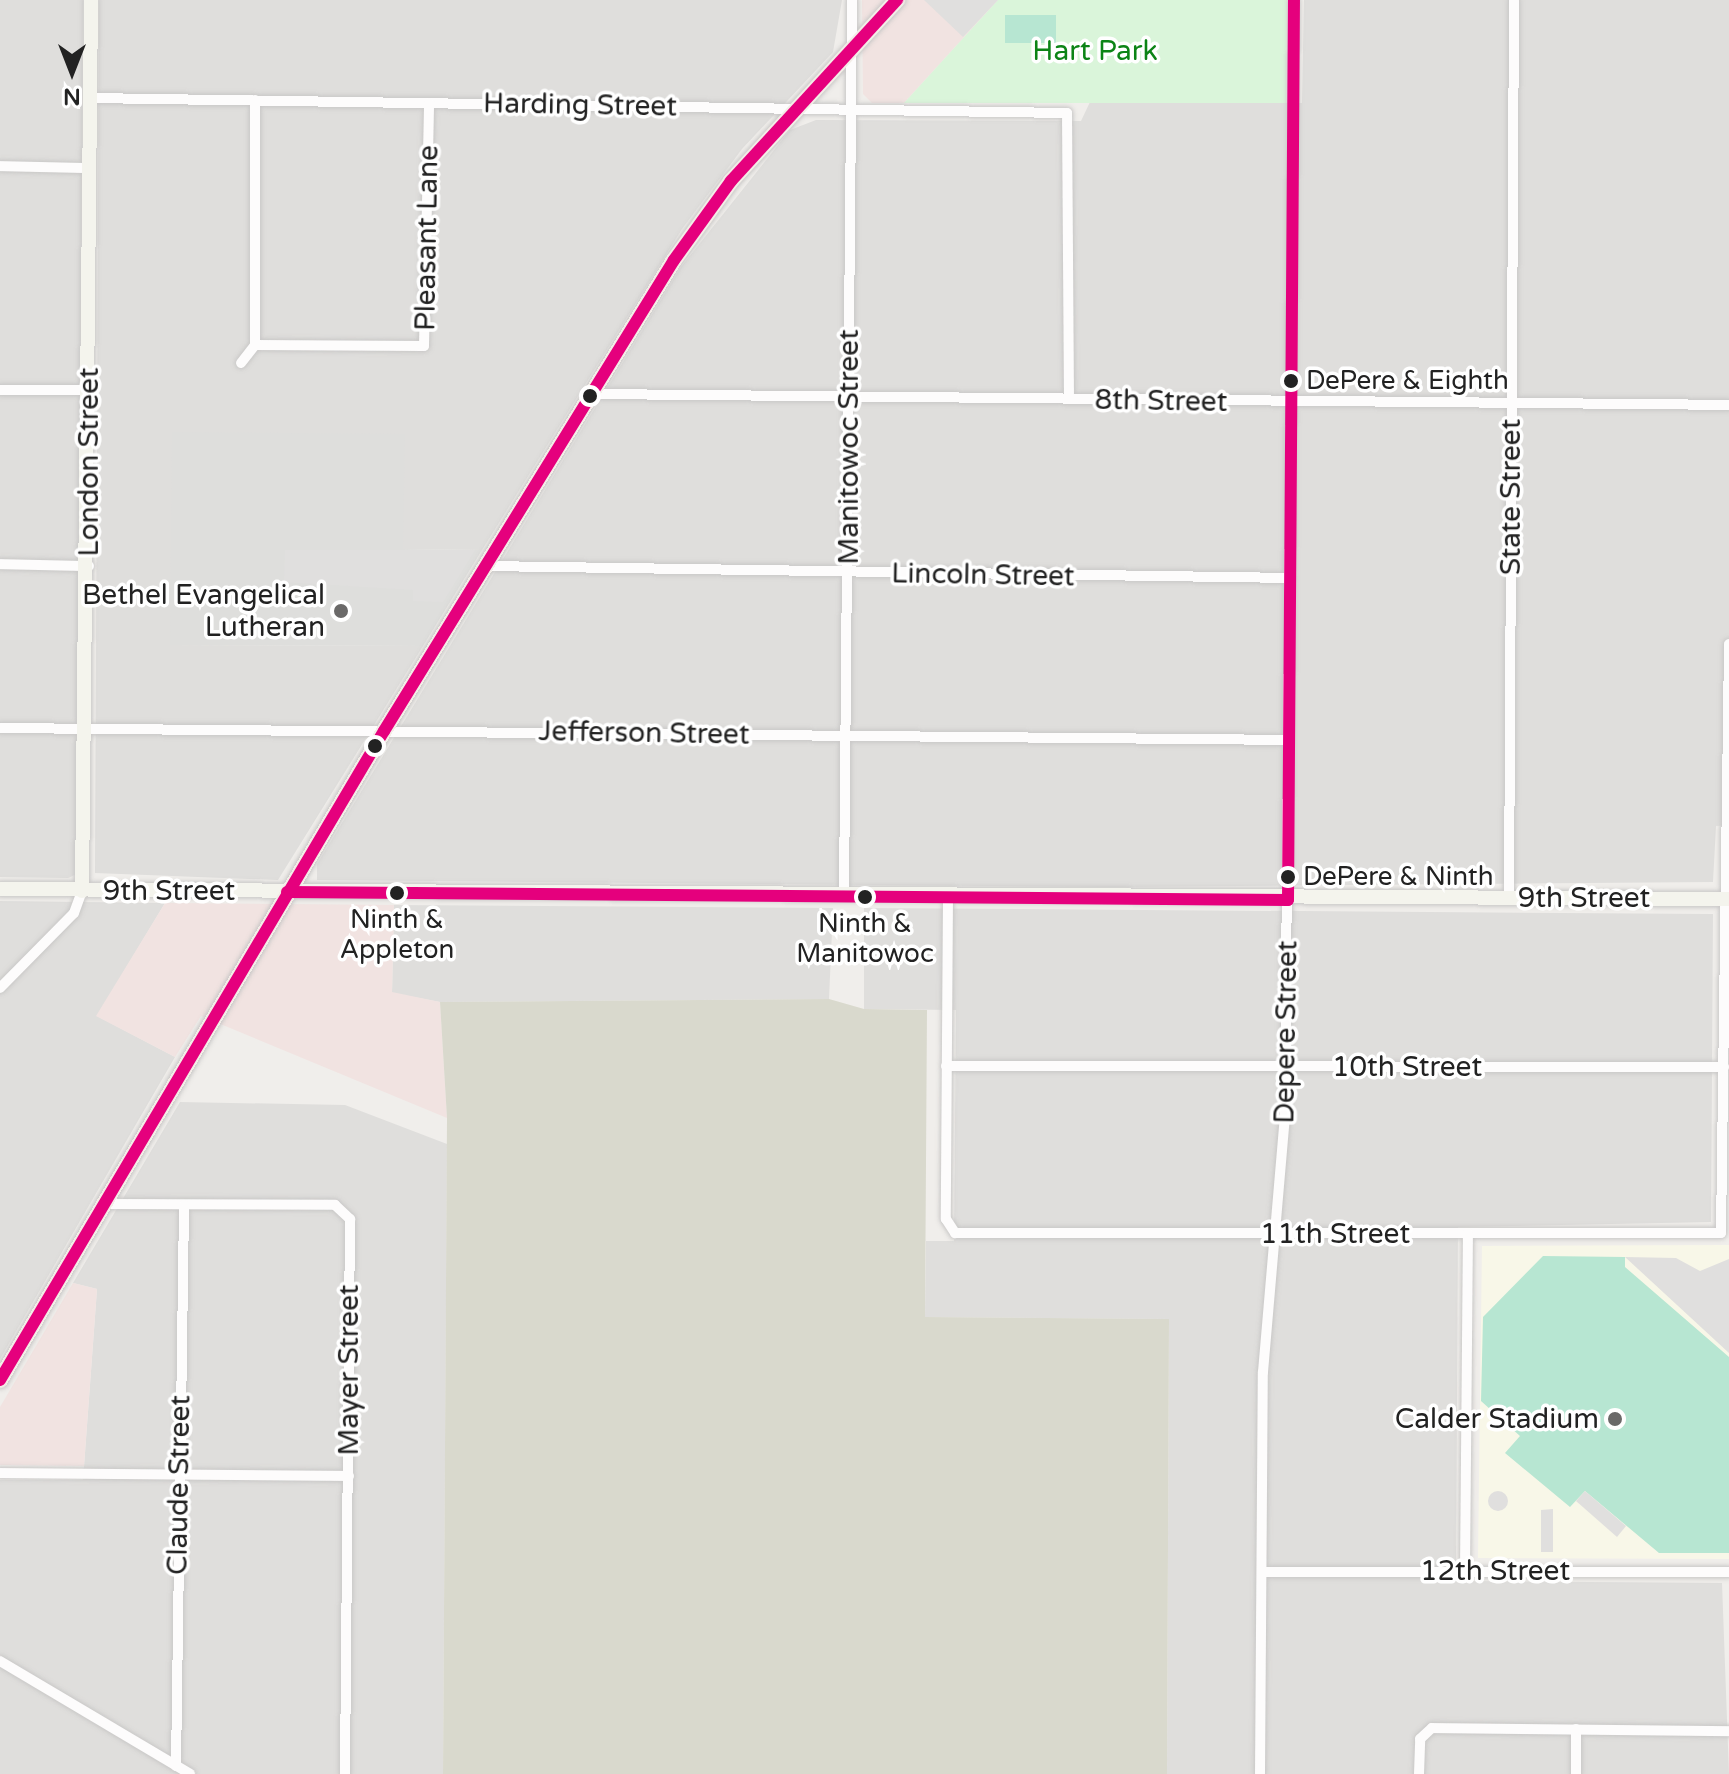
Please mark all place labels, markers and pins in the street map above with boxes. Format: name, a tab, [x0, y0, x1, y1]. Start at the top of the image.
place label: DePere & Eighth	[1306, 365, 1509, 397]
marker: DePere & Eighth	[1283, 373, 1299, 389]
unlabelled marker	[582, 388, 598, 404]
place label: Bethel Evangelical Lutheran	[82, 578, 325, 644]
marker: Bethel Evangelical Lutheran	[332, 602, 350, 620]
unlabelled marker	[367, 738, 383, 754]
place label: DePere & Ninth	[1303, 861, 1494, 893]
marker: DePere & Ninth	[1280, 869, 1296, 885]
marker: Ninth & Appleton	[389, 885, 405, 901]
marker: Ninth & Manitowoc	[857, 889, 873, 905]
place label: Ninth & Appleton	[340, 904, 454, 966]
place label: Ninth & Manitowoc	[796, 908, 934, 970]
place label: Calder Stadium	[1395, 1402, 1599, 1436]
marker: Calder Stadium	[1606, 1410, 1624, 1428]

